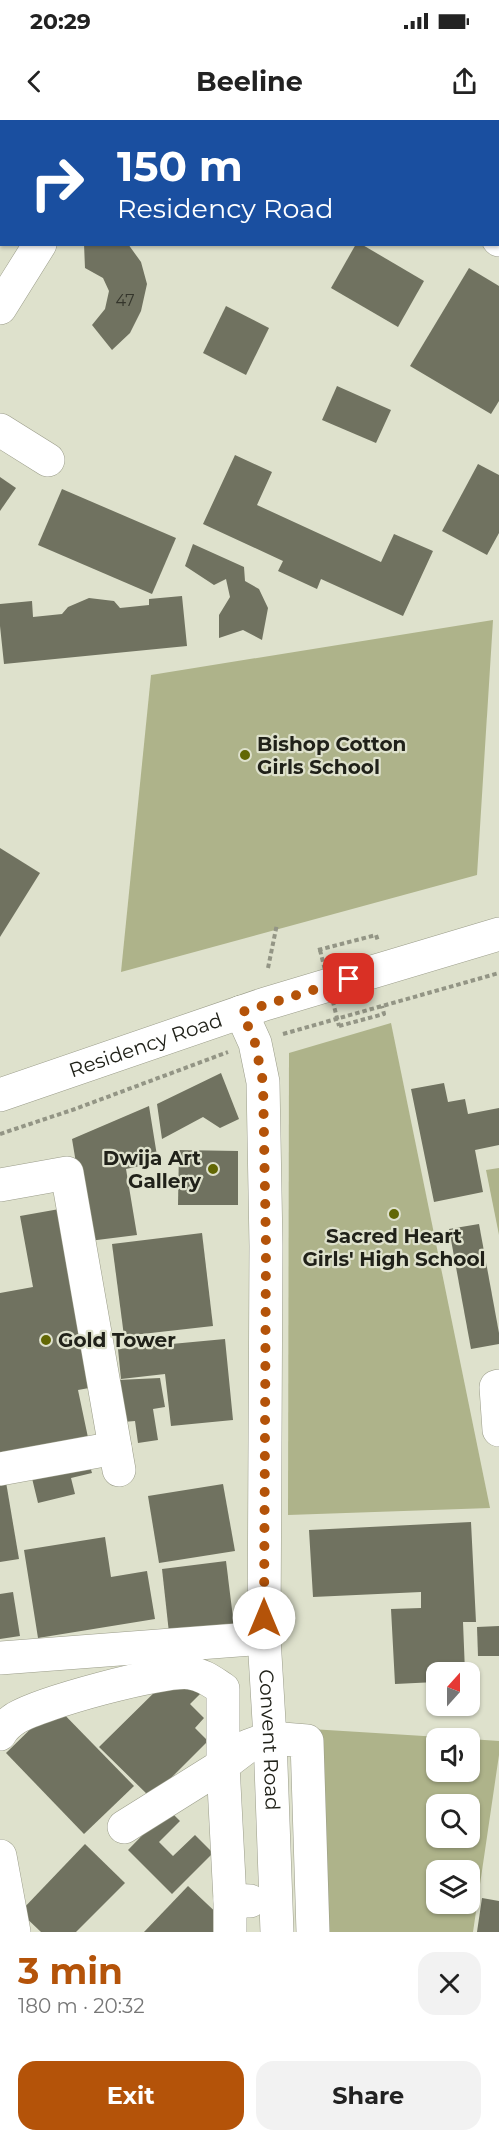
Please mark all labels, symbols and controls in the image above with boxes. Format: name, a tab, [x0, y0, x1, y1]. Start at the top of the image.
text: 20:29	[30, 8, 91, 35]
icon: back	[18, 65, 51, 98]
text: Beeline	[196, 65, 303, 98]
icon: share	[448, 65, 481, 98]
text: 150 m	[117, 140, 243, 192]
icon: right	[18, 144, 96, 222]
text: Residency Road	[117, 192, 334, 225]
house number: 47	[115, 291, 135, 310]
place label: Bishop Cotton Girls School	[257, 732, 406, 779]
marker: Bishop Cotton Girls School	[238, 748, 252, 762]
pin	[323, 953, 374, 1004]
icon: arrive	[332, 962, 365, 995]
street label: Residency Road	[66, 1008, 225, 1082]
place label: Dwija Art Gallery	[103, 1146, 202, 1193]
marker: Dwija Art Gallery	[206, 1162, 220, 1176]
marker: Sacred Heart Girls' High School	[387, 1207, 401, 1221]
place label: Sacred Heart Girls' High School	[302, 1224, 486, 1271]
place label: Gold Tower	[58, 1328, 176, 1352]
marker: Gold Tower	[39, 1333, 53, 1347]
position arrow	[232, 1586, 296, 1650]
north arrow	[426, 1662, 480, 1716]
map controls	[426, 1662, 480, 1914]
street label: Convent Road	[254, 1669, 285, 1811]
button: sound	[426, 1728, 480, 1782]
button: search	[426, 1794, 480, 1848]
button: layers	[426, 1860, 480, 1914]
text: 3 min	[18, 1949, 123, 1993]
button: close	[418, 1952, 481, 2015]
text: 180 m · 20:32	[18, 1994, 145, 2018]
button: Exit	[18, 2061, 244, 2130]
button: Share	[256, 2061, 481, 2130]

